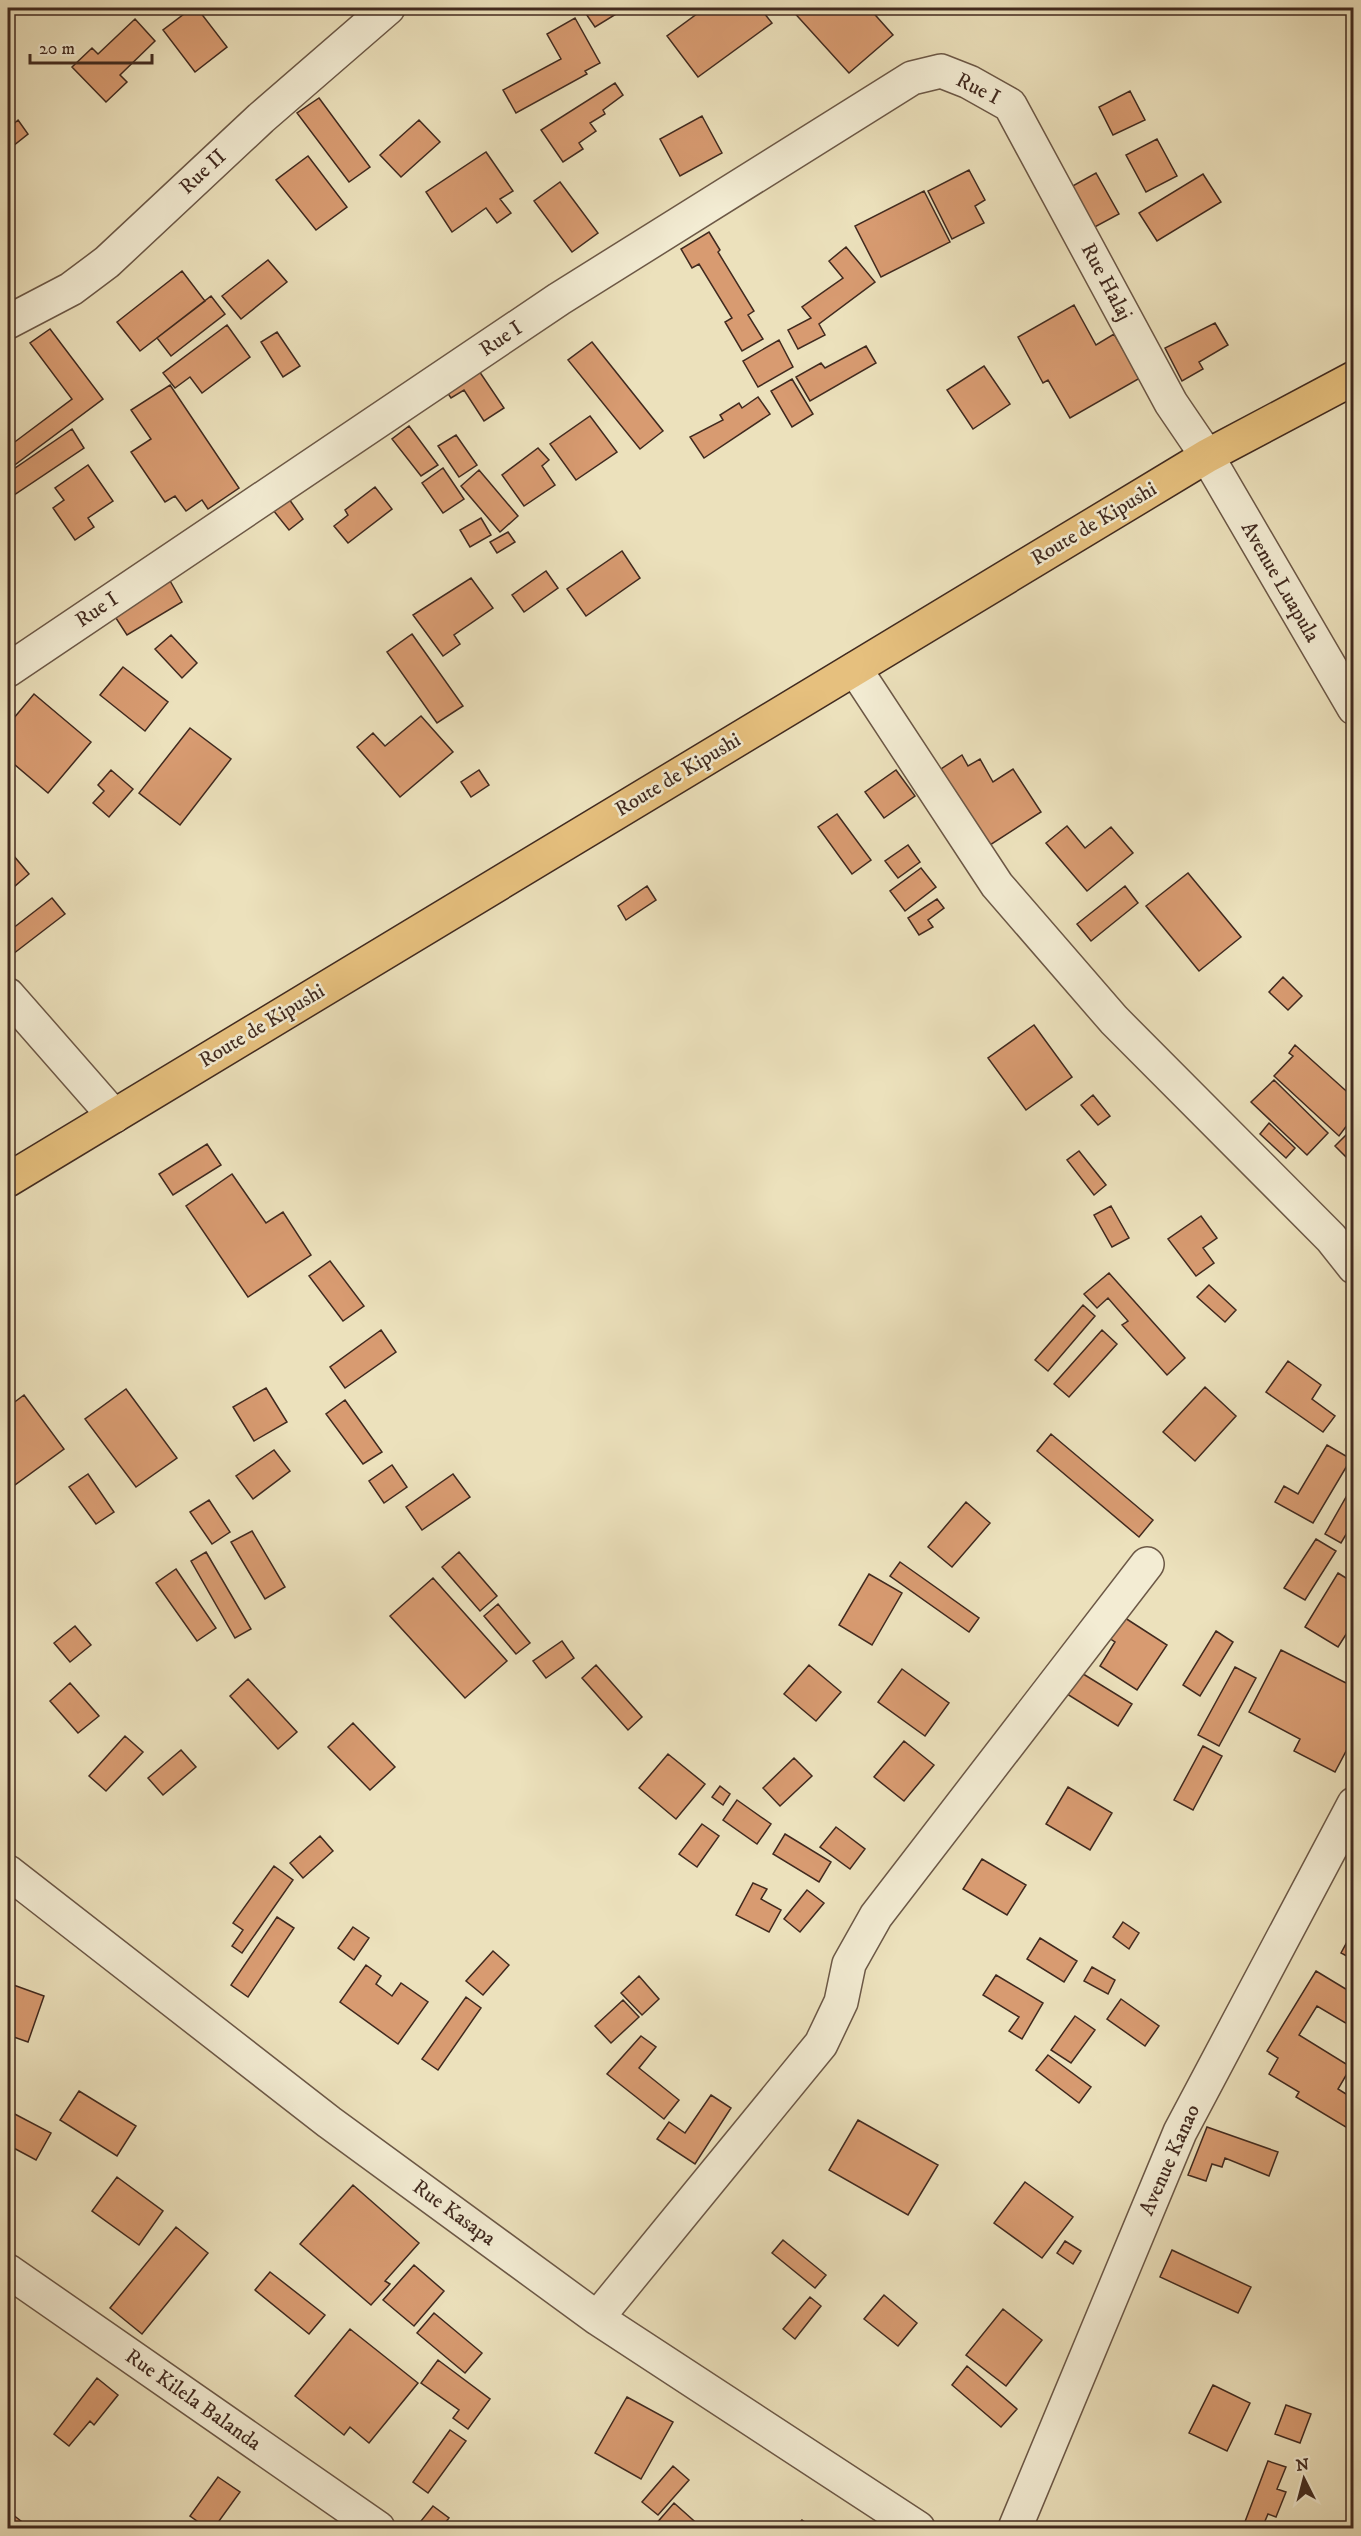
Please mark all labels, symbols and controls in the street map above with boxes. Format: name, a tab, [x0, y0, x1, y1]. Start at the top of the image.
scale bar	[30, 27, 152, 65]
text: 20 m	[39, 38, 75, 60]
street label: Rue I	[952, 67, 1004, 111]
street label: Rue II	[174, 144, 232, 200]
street label: Rue Halaj	[1075, 239, 1137, 325]
street label: Rue I	[475, 315, 527, 363]
street label: Route de Kipushi	[1026, 476, 1162, 572]
street label: Avenue Luapula	[1235, 517, 1325, 647]
street label: Rue I	[71, 586, 123, 634]
street label: Route de Kipushi	[610, 727, 746, 823]
street label: Route de Kipushi	[194, 978, 330, 1074]
street label: Avenue Kanao	[1134, 2100, 1206, 2220]
street label: Rue Kasapa	[407, 2174, 501, 2252]
street label: Rue Kilela Balanda	[120, 2343, 266, 2457]
north arrow	[1274, 2449, 1334, 2509]
text: N	[1295, 2454, 1310, 2476]

